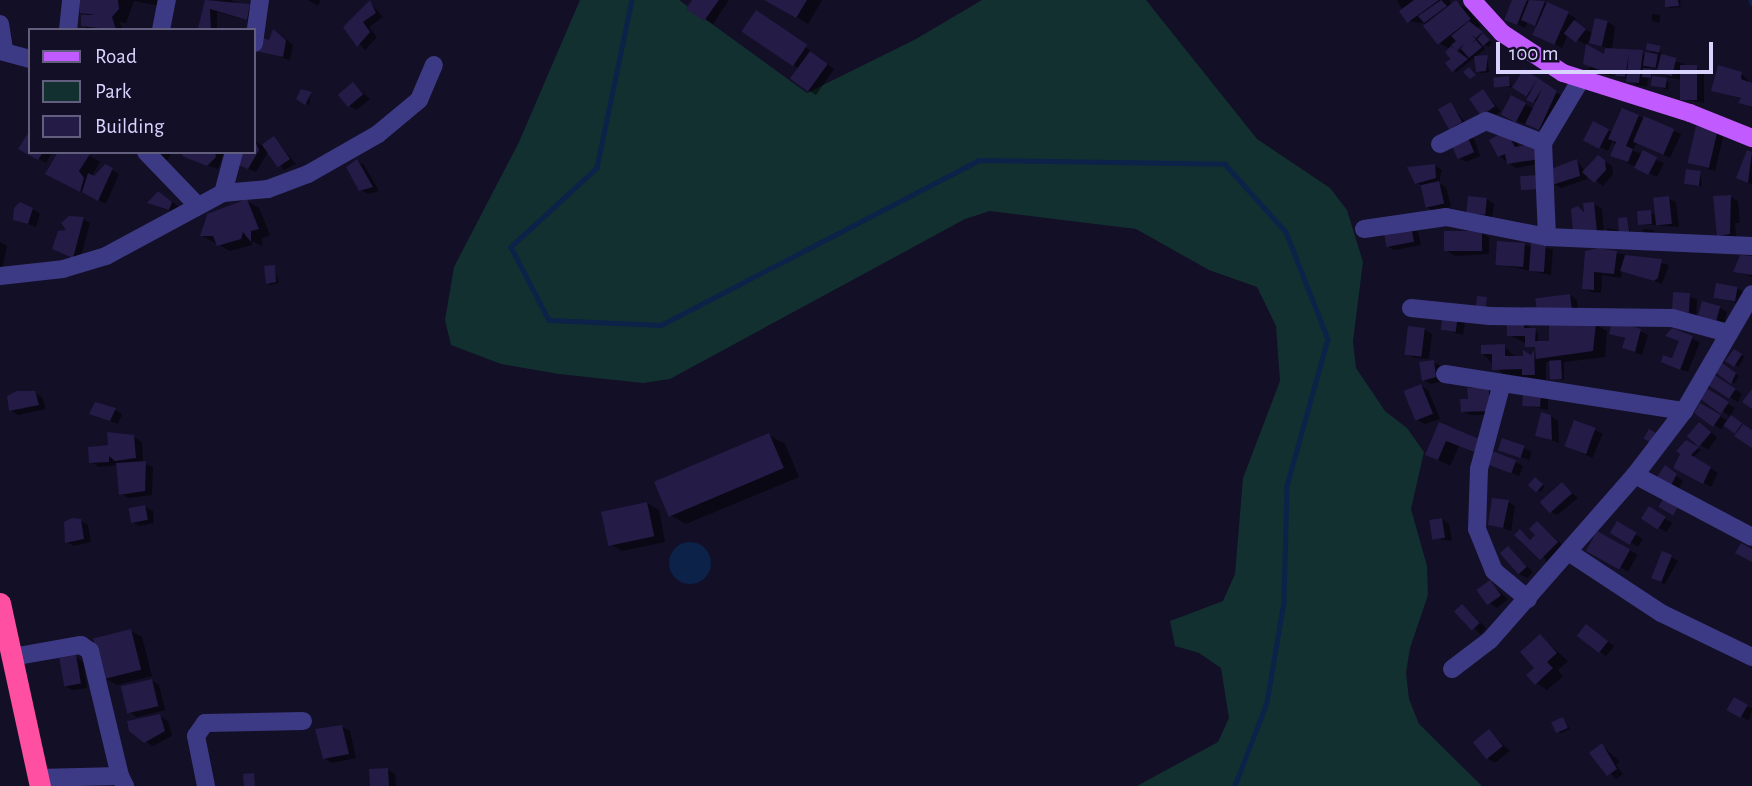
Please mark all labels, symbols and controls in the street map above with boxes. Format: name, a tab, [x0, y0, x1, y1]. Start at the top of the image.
legend	[28, 28, 256, 154]
scale bar	[1500, 28, 1717, 72]
text: 100 m	[1509, 43, 1559, 64]
text: Road	[95, 46, 137, 67]
text: Park	[95, 81, 131, 102]
text: Building	[95, 116, 164, 137]

